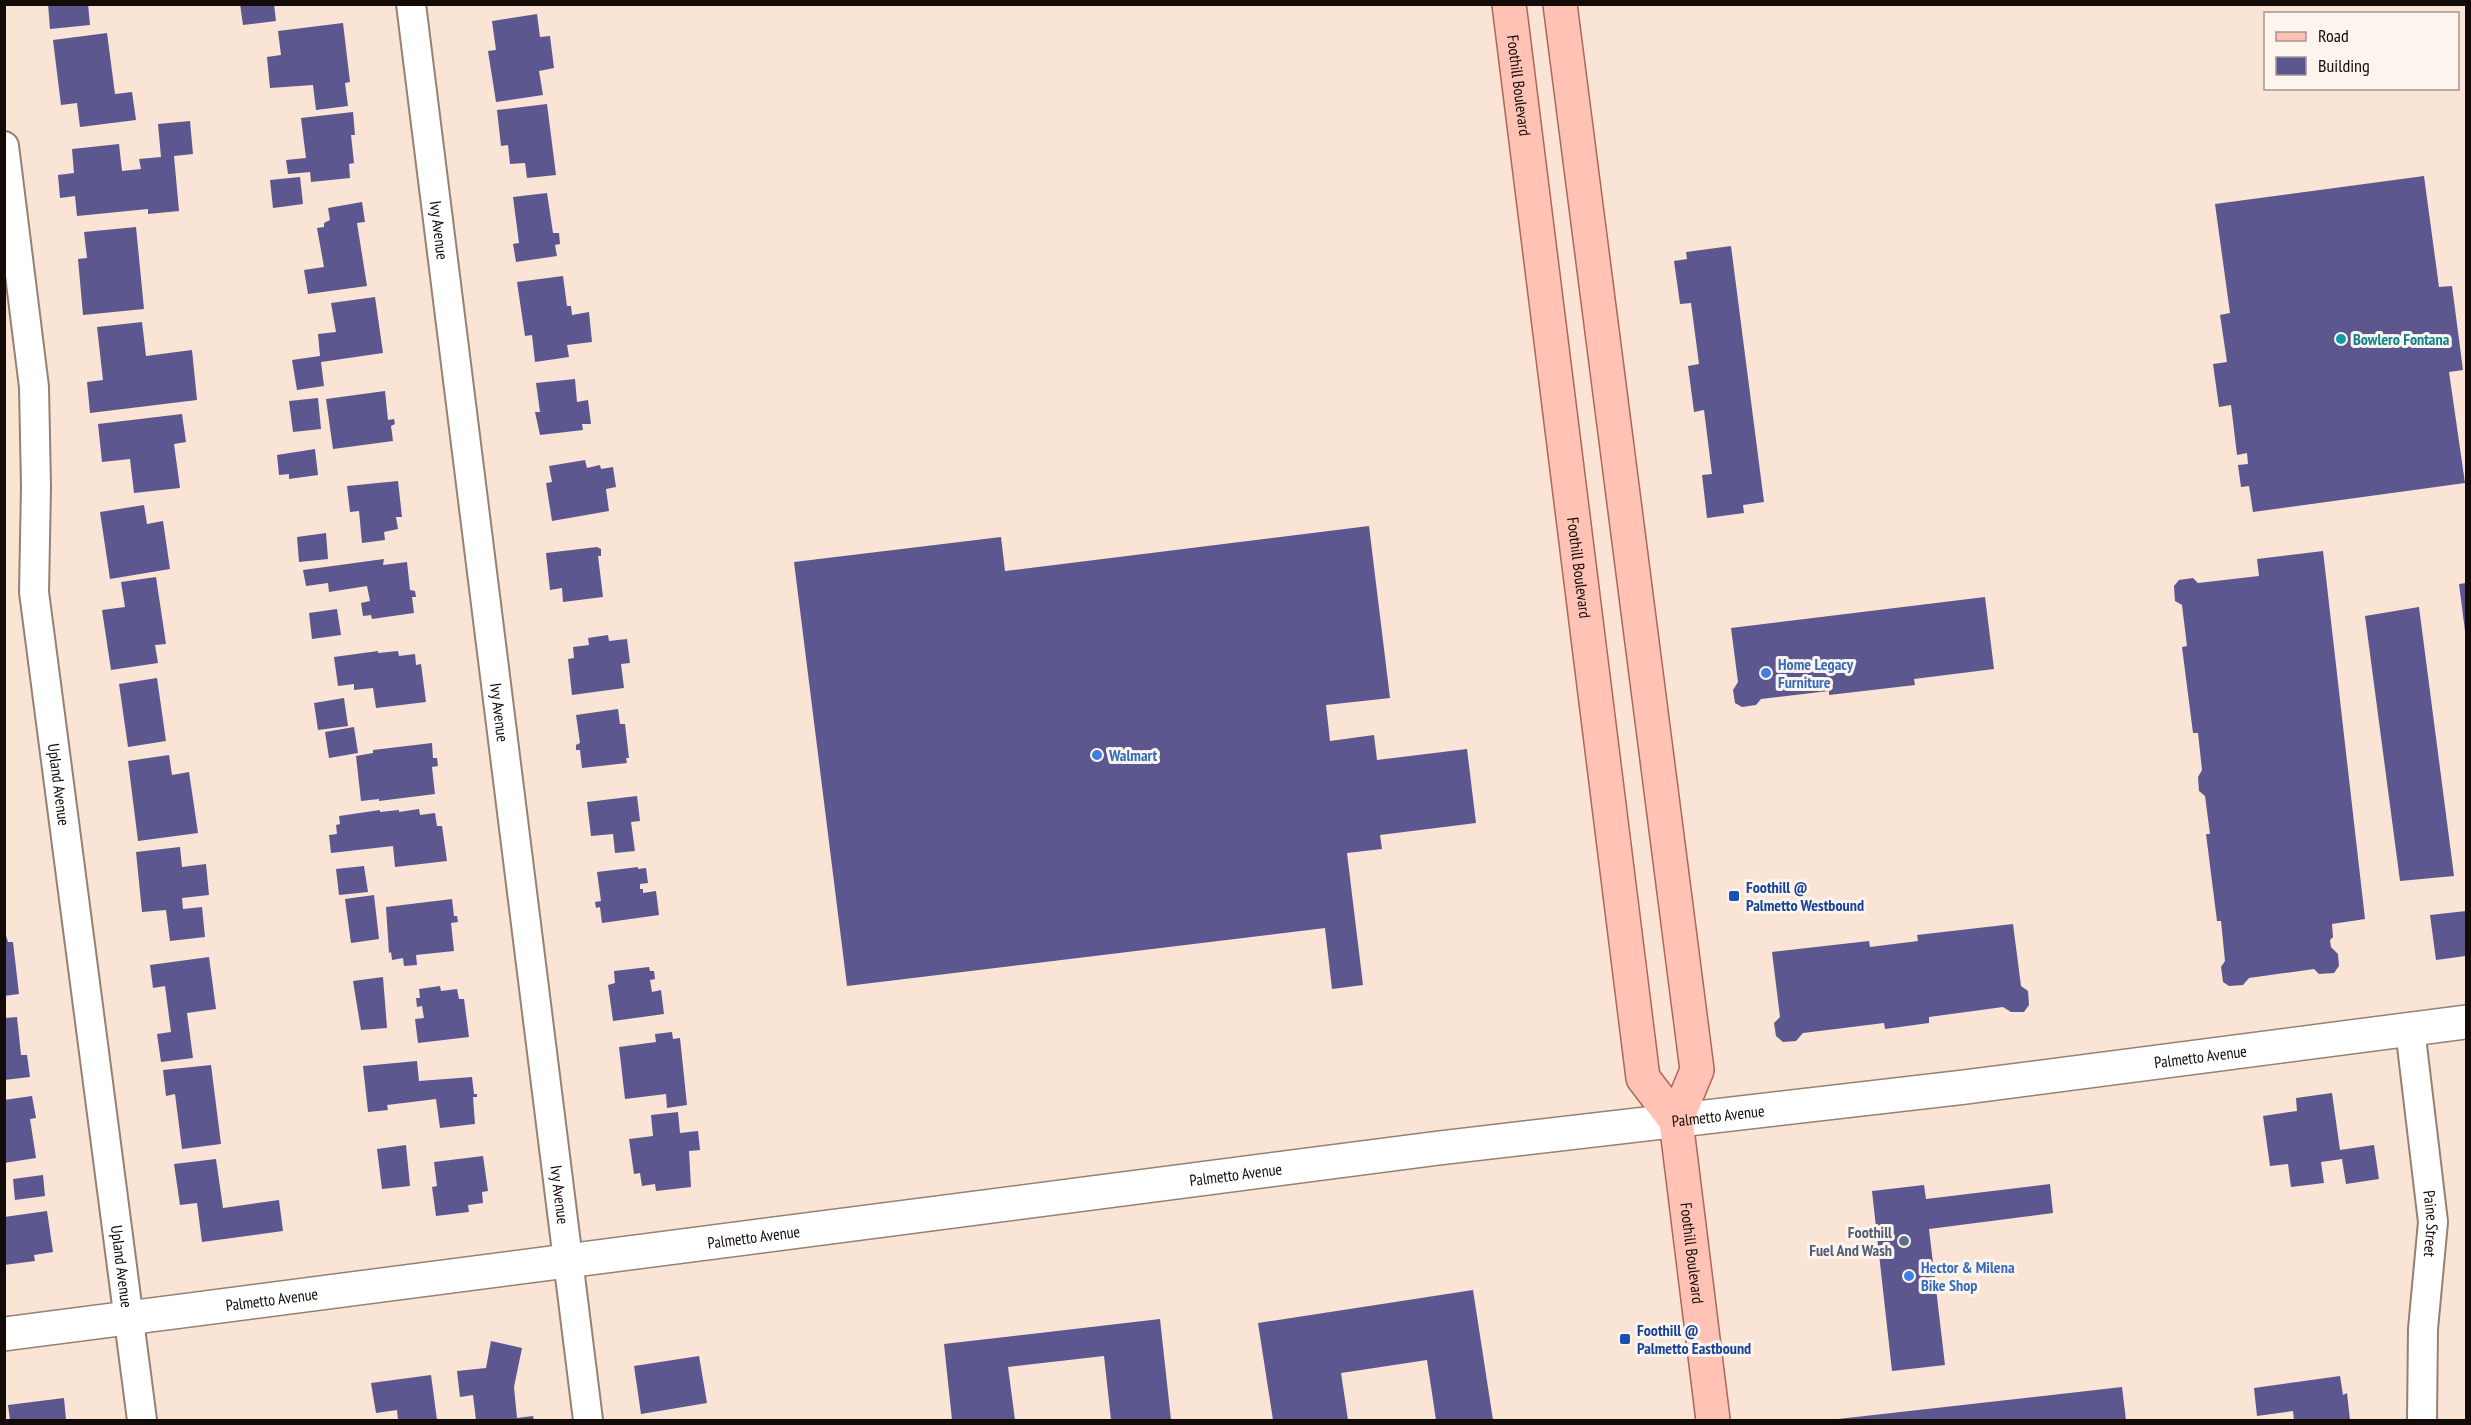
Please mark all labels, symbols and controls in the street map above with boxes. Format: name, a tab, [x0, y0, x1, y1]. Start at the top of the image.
legend	[2264, 12, 2459, 90]
text: Road	[2318, 24, 2349, 47]
street label: Foothill Boulevard	[1503, 34, 1535, 137]
text: Building	[2318, 54, 2370, 77]
street label: Ivy Avenue	[426, 200, 453, 261]
place label: Bowlero Fontana	[2353, 329, 2450, 349]
marker: Bowlero Fontana	[2334, 332, 2348, 346]
street label: Foothill Boulevard	[1563, 516, 1596, 619]
place label: Home Legacy Furniture	[1778, 654, 1854, 692]
marker: Home Legacy Furniture	[1759, 666, 1773, 680]
street label: Ivy Avenue	[486, 682, 513, 743]
street label: Upland Avenue	[44, 742, 74, 827]
place label: Walmart	[1108, 745, 1158, 765]
marker: Walmart	[1090, 748, 1104, 762]
place label: Foothill @ Palmetto Westbound	[1746, 877, 1864, 915]
marker: Foothill @ Palmetto Westbound	[1727, 889, 1741, 903]
street label: Palmetto Avenue	[2153, 1041, 2248, 1072]
street label: Palmetto Avenue	[1671, 1100, 1765, 1131]
street label: Palmetto Avenue	[1188, 1158, 1283, 1190]
street label: Ivy Avenue	[546, 1164, 573, 1225]
street label: Paine Street	[2419, 1189, 2443, 1258]
street label: Foothill Boulevard	[1676, 1201, 1709, 1305]
street label: Palmetto Avenue	[706, 1221, 801, 1253]
place label: Foothill Fuel And Wash	[1809, 1222, 1892, 1260]
street label: Upland Avenue	[107, 1224, 137, 1309]
marker: Foothill Fuel And Wash	[1897, 1234, 1911, 1248]
place label: Hector & Milena Bike Shop	[1921, 1257, 2015, 1295]
marker: Hector & Milena Bike Shop	[1902, 1269, 1916, 1283]
street label: Palmetto Avenue	[224, 1283, 319, 1315]
place label: Foothill @ Palmetto Eastbound	[1637, 1320, 1751, 1358]
marker: Foothill @ Palmetto Eastbound	[1618, 1332, 1632, 1346]

